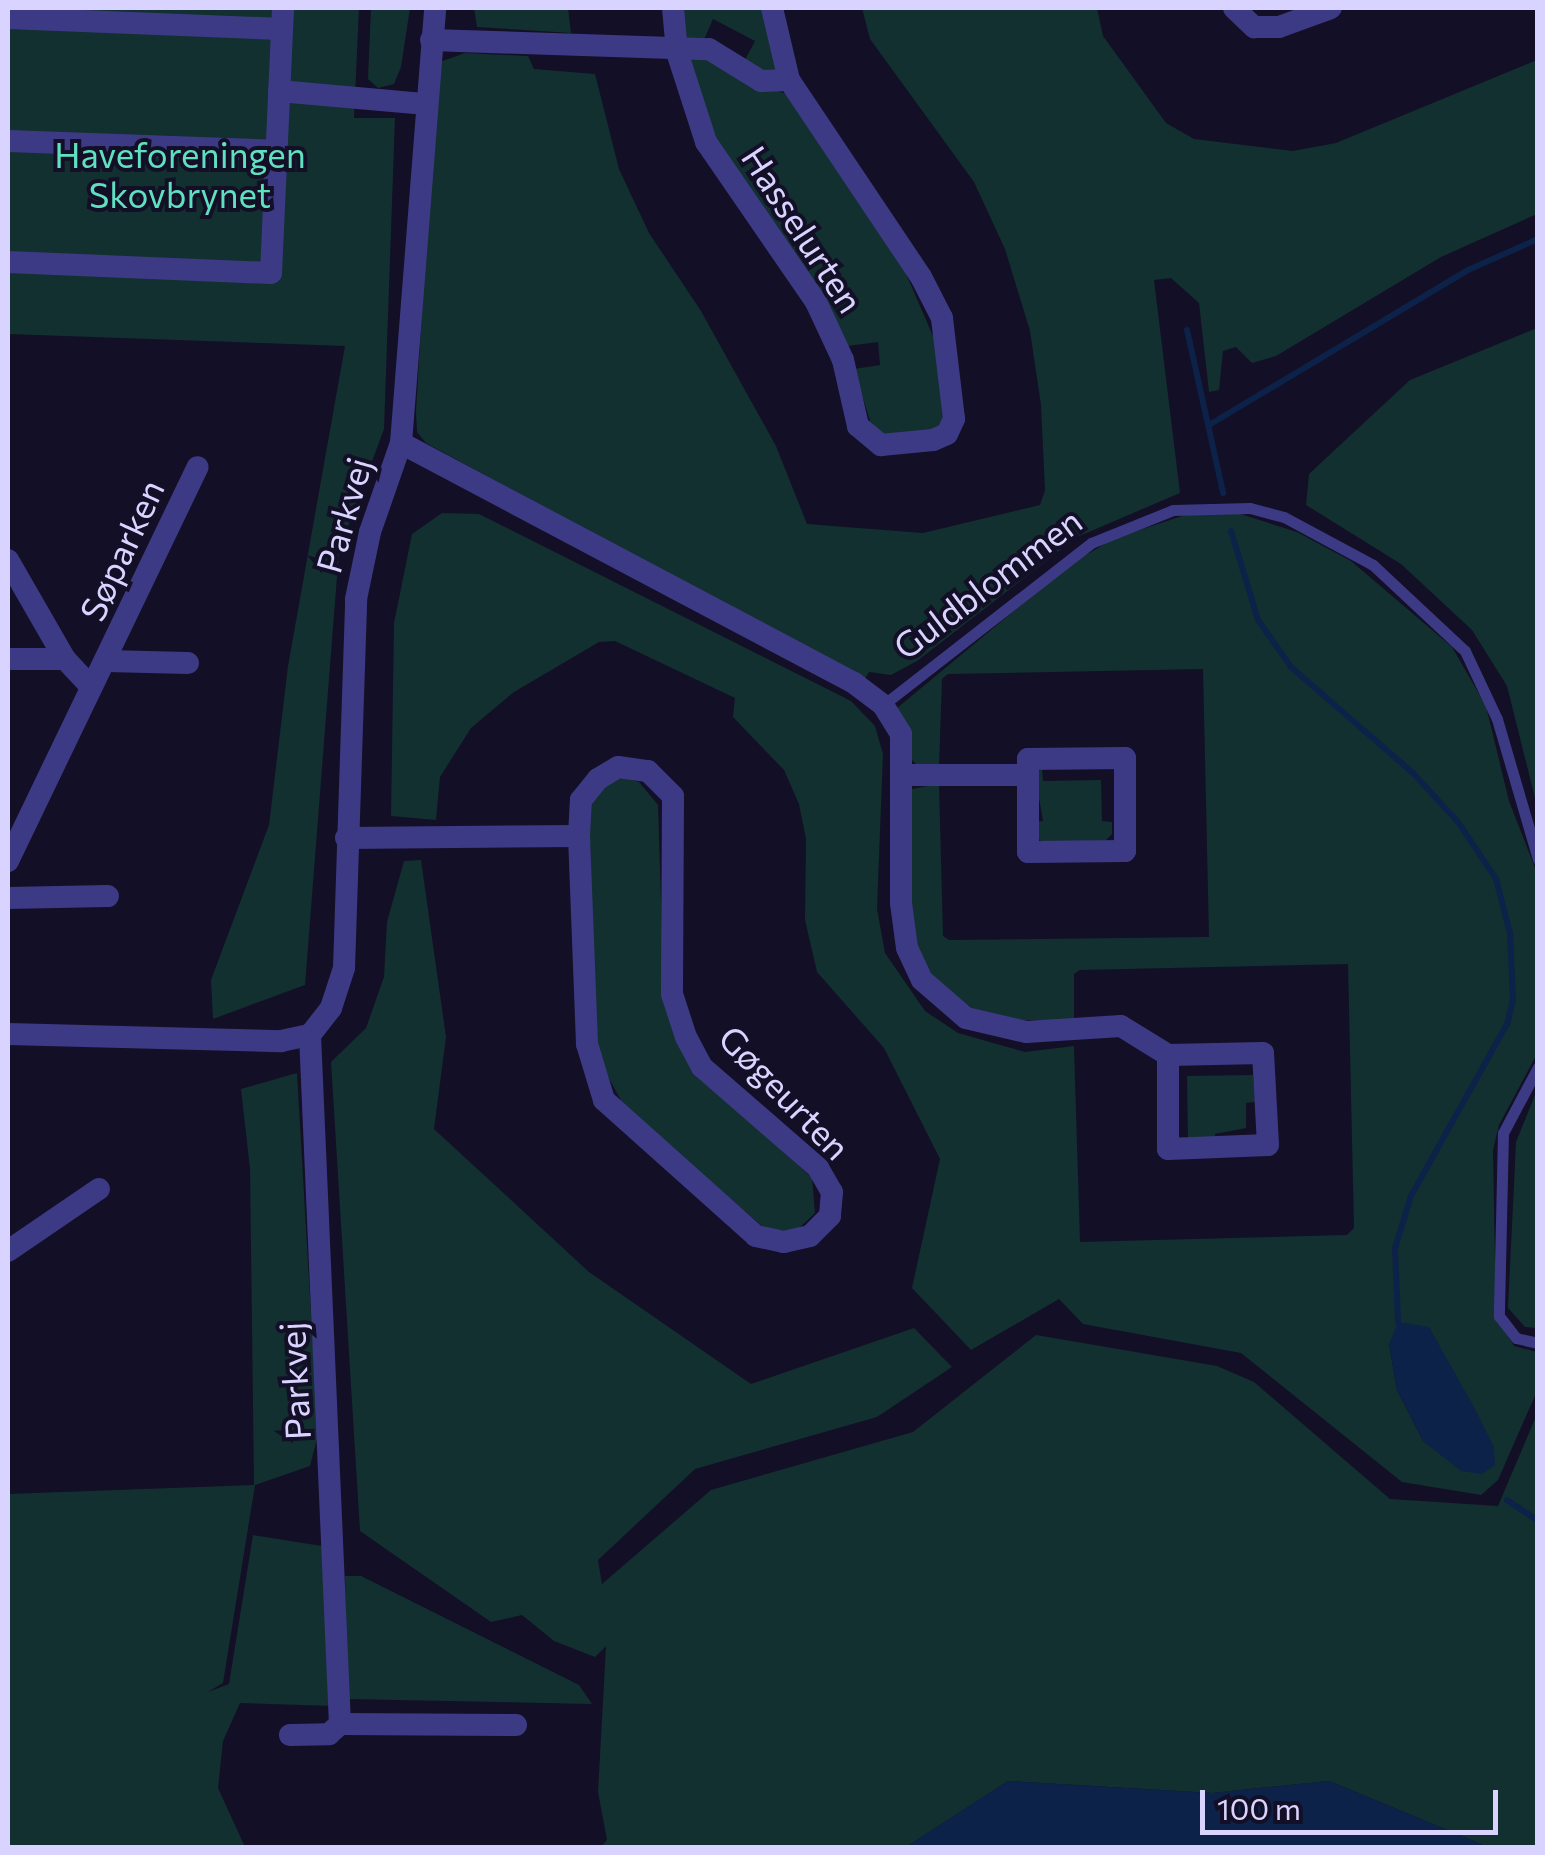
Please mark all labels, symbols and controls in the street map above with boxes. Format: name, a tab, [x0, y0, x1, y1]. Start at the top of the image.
park label: Haveforeningen Skovbrynet	[54, 133, 306, 215]
street label: Hasselurten	[734, 138, 872, 320]
street label: Parkvej	[307, 453, 379, 577]
street label: Søparken	[70, 473, 172, 627]
street label: Guldblommen	[885, 499, 1089, 667]
street label: Gøgeurten	[711, 1016, 859, 1168]
street label: Parkvej	[270, 1321, 318, 1441]
scale bar	[1205, 1770, 1502, 1832]
text: 100 m	[1217, 1789, 1301, 1826]

